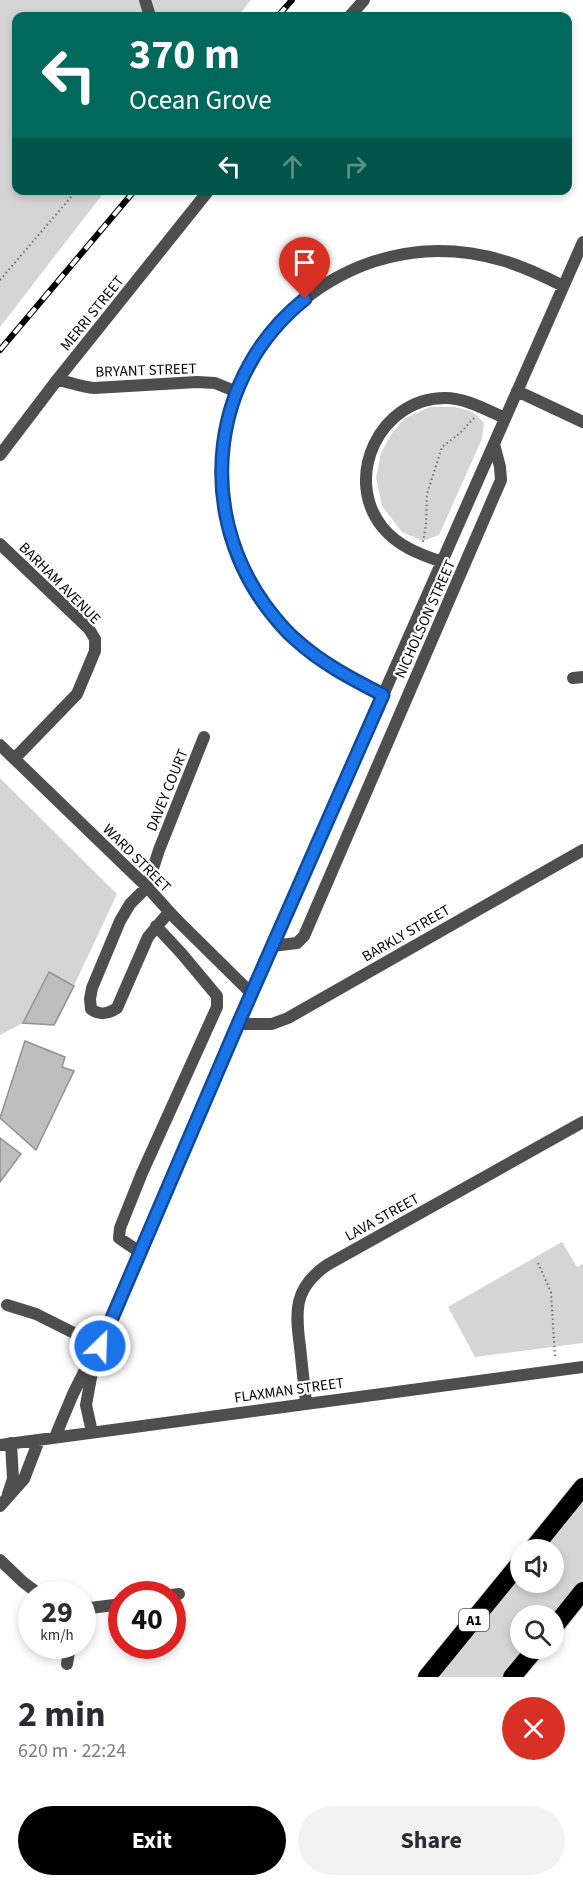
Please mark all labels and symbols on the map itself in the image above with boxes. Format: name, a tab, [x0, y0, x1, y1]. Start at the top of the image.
pin	[279, 237, 330, 299]
street label: MERRI STREET	[56, 271, 129, 355]
street label: BRYANT STREET	[95, 358, 197, 383]
street label: BARHAM AVENUE	[14, 538, 105, 629]
street label: NICHOLSON STREET	[390, 557, 461, 682]
street label: DAVEY COURT	[141, 746, 193, 834]
street label: WARD STREET	[98, 820, 175, 897]
street label: BARKLY STREET	[358, 900, 454, 967]
street label: LAVA STREET	[341, 1188, 423, 1247]
position arrow	[68, 1314, 132, 1378]
street label: FLAXMAN STREET	[233, 1372, 345, 1409]
speed limit sign: 40	[108, 1581, 186, 1659]
road number: A1	[459, 1609, 489, 1631]

